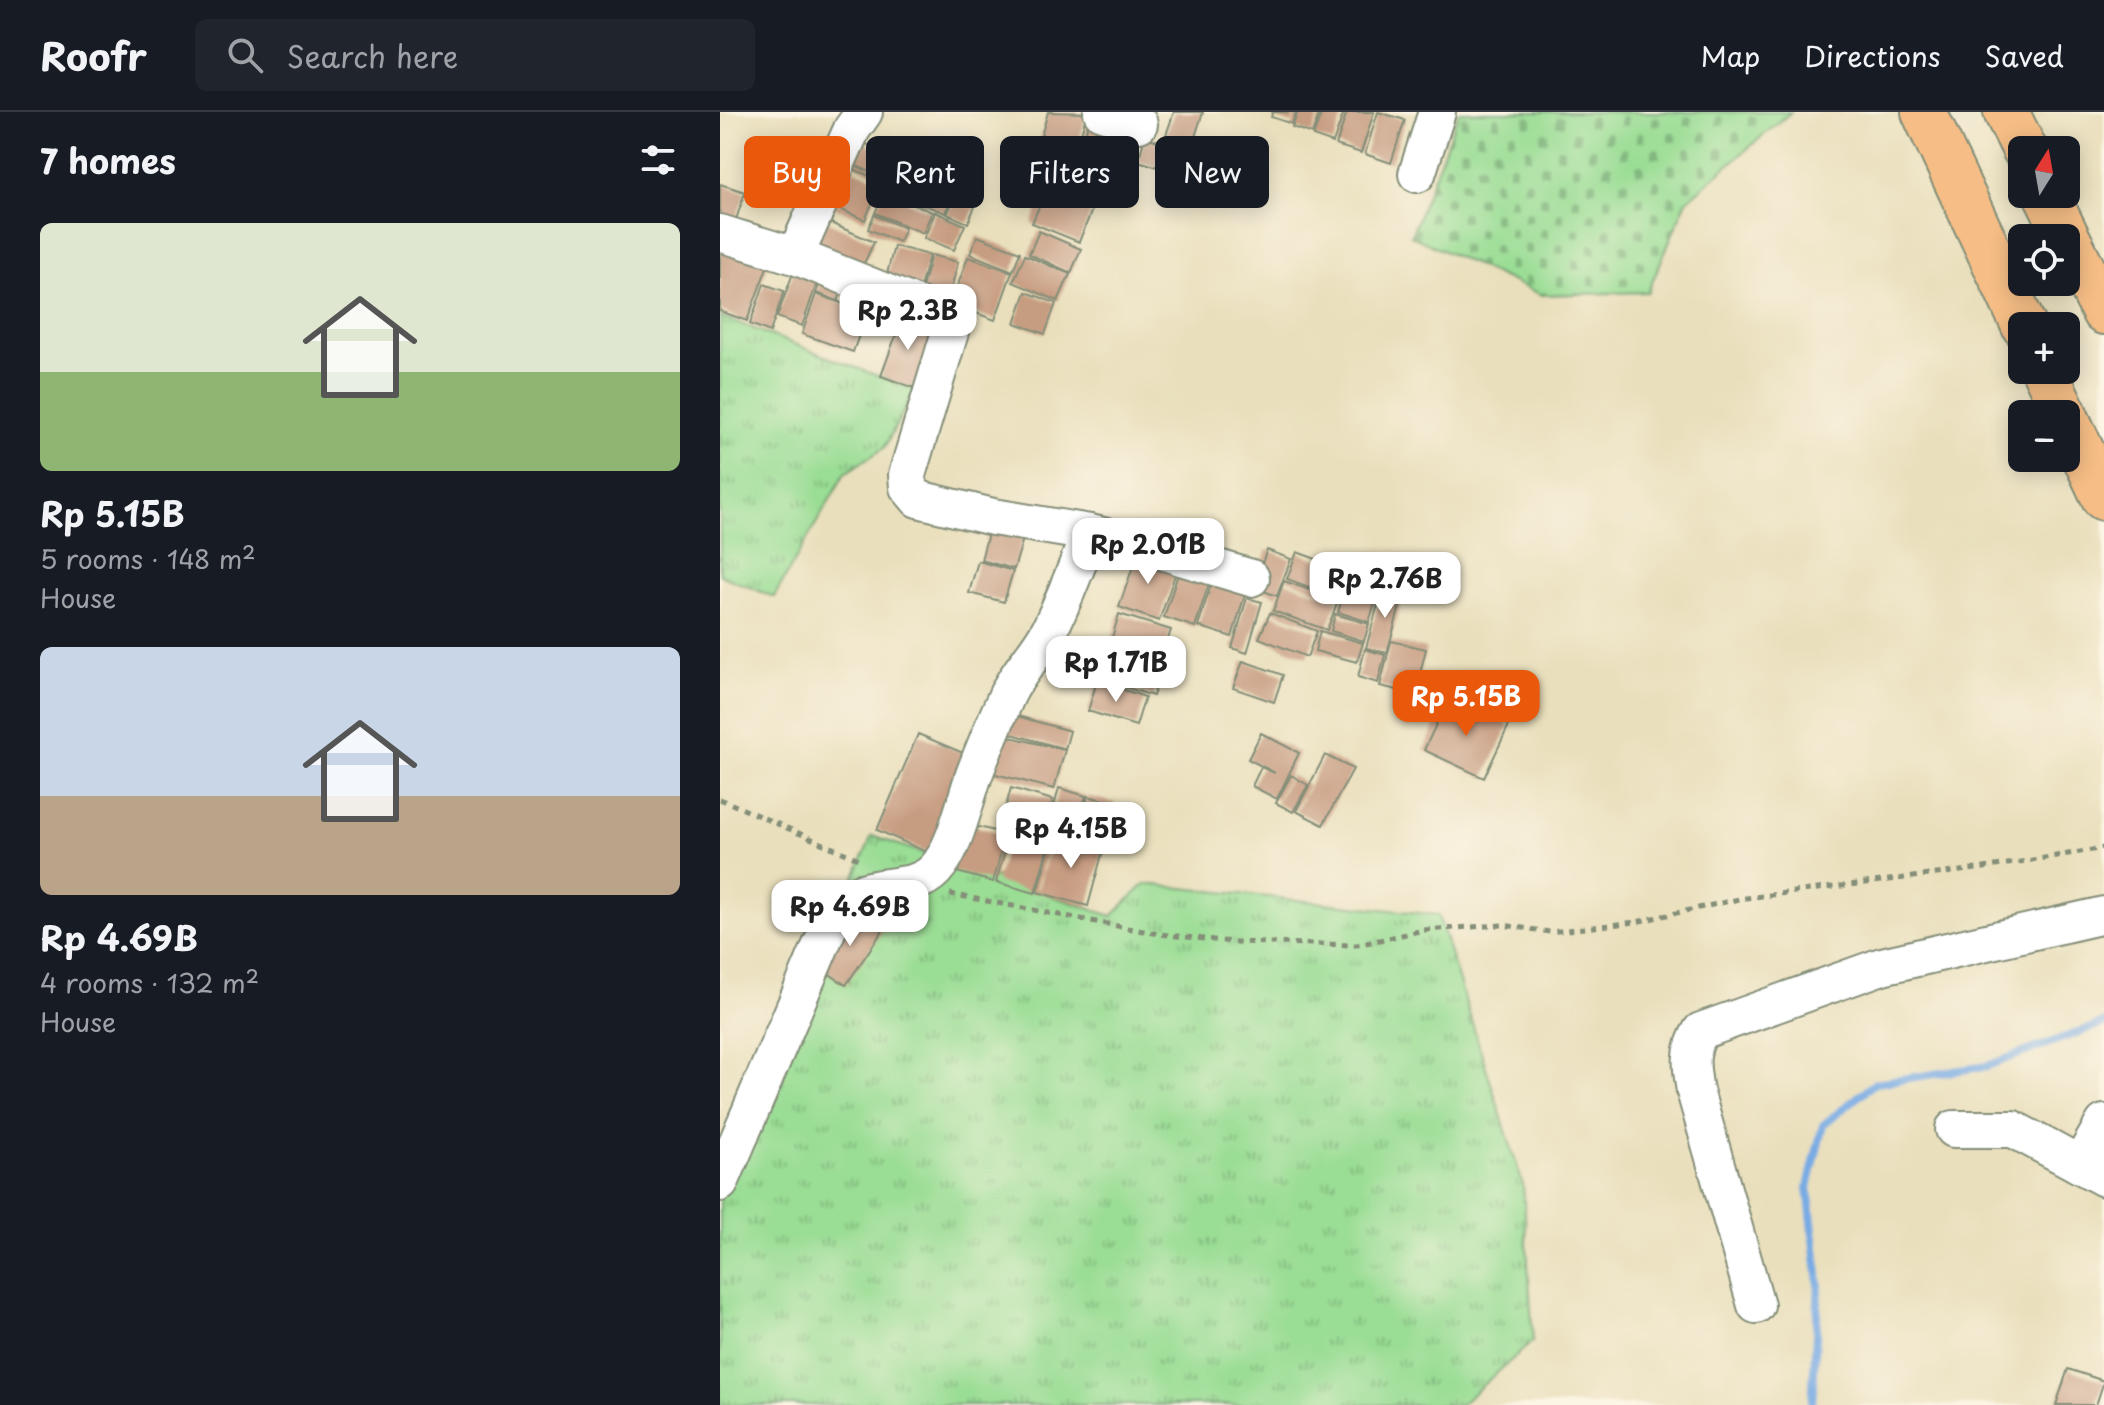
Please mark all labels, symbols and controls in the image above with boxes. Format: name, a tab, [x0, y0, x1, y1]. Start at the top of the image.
search box	[195, 19, 755, 91]
text: Roofr	[40, 27, 147, 84]
icon: search	[223, 33, 267, 77]
text: Search here	[287, 33, 458, 78]
text: Map	[1701, 34, 1760, 77]
text: Directions	[1804, 34, 1941, 77]
text: Saved	[1985, 34, 2064, 77]
text: 7 homes	[40, 134, 176, 186]
chip: Buy	[744, 136, 850, 208]
chip: Rent	[866, 136, 984, 208]
chip: Filters	[1000, 136, 1139, 208]
chip: New	[1155, 136, 1269, 208]
north arrow	[2008, 136, 2080, 208]
map controls	[2008, 136, 2080, 472]
icon: filters	[636, 138, 680, 182]
button: locate	[2008, 224, 2080, 296]
icon: home	[288, 275, 432, 419]
pin: Rp 2.3B	[834, 284, 982, 352]
text: Rp 2.3B	[858, 290, 958, 329]
button: +	[2008, 312, 2080, 384]
button: −	[2008, 400, 2080, 472]
text: Rp 5.15B	[40, 487, 185, 539]
pin: Rp 2.01B	[1065, 518, 1231, 586]
text: Rp 2.01B	[1090, 524, 1206, 563]
text: 5 rooms · 148 m²	[40, 539, 256, 578]
pin: Rp 2.76B	[1302, 552, 1468, 620]
text: Rp 2.76B	[1328, 558, 1442, 597]
text: House	[40, 578, 116, 617]
pin: Rp 1.71B	[1033, 636, 1199, 704]
text: Rp 1.71B	[1064, 642, 1168, 681]
pin: Rp 5.15B	[1383, 670, 1549, 738]
text: Rp 5.15B	[1411, 676, 1521, 715]
icon: home	[288, 699, 432, 843]
pin: Rp 4.15B	[988, 802, 1154, 870]
text: Rp 4.15B	[1014, 808, 1128, 847]
pin: Rp 4.69B	[767, 880, 933, 948]
text: Rp 4.69B	[790, 886, 910, 925]
text: Rp 4.69B	[40, 911, 198, 963]
text: 4 rooms · 132 m²	[40, 963, 259, 1002]
text: House	[40, 1002, 116, 1041]

